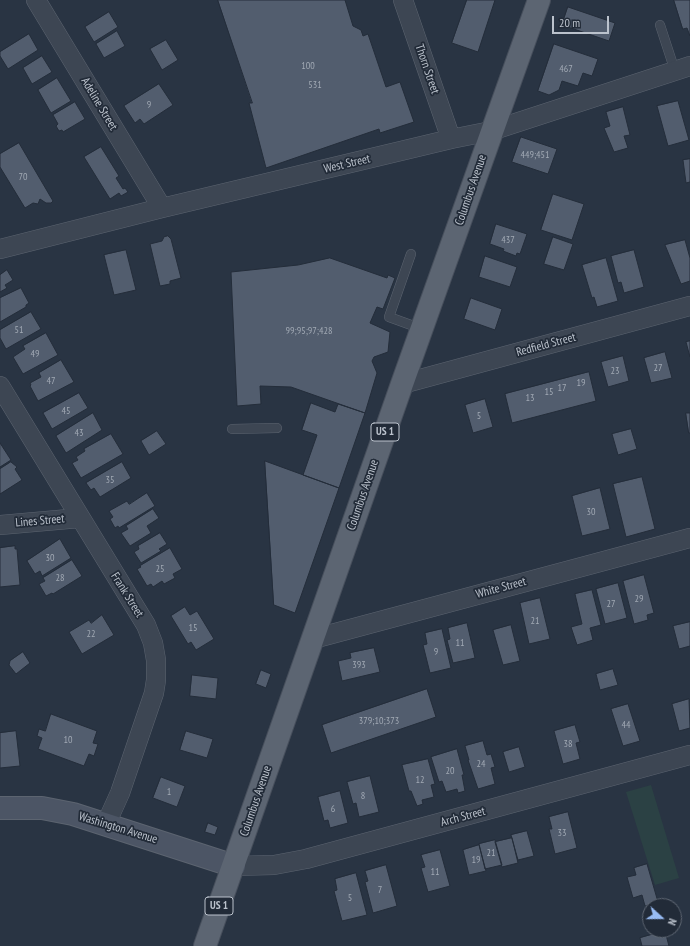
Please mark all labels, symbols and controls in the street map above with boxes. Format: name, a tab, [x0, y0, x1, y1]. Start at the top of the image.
scale bar	[554, 8, 611, 34]
text: 20 m	[559, 15, 580, 30]
street label: Thorn Street	[412, 42, 442, 96]
house number: 100	[301, 60, 315, 72]
house number: 467	[559, 63, 573, 75]
street label: Adeline Street	[78, 75, 120, 133]
house number: 531	[308, 79, 322, 91]
house number: 9	[147, 99, 151, 111]
house number: 449;451	[520, 149, 550, 161]
street label: West Street	[322, 152, 372, 176]
street label: Columbus Avenue	[452, 153, 490, 227]
house number: 70	[19, 171, 27, 183]
house number: 437	[501, 234, 515, 246]
house number: 51	[15, 324, 23, 336]
house number: 99;95;97;428	[286, 325, 332, 337]
street label: Redfield Street	[515, 330, 577, 360]
house number: 49	[31, 348, 39, 360]
house number: 27	[654, 362, 662, 374]
house number: 23	[611, 365, 619, 377]
house number: 47	[47, 375, 55, 387]
house number: 19	[577, 377, 585, 389]
house number: 17	[558, 382, 566, 394]
house number: 15	[545, 386, 553, 398]
house number: 13	[526, 392, 534, 404]
house number: 45	[62, 405, 70, 417]
house number: 5	[477, 410, 481, 422]
road number: US 1	[371, 423, 399, 441]
house number: 43	[75, 427, 83, 439]
street label: Columbus Avenue	[344, 458, 382, 532]
house number: 35	[106, 474, 114, 486]
house number: 30	[587, 506, 595, 518]
street label: Lines Street	[15, 512, 65, 530]
house number: 30	[46, 552, 54, 564]
house number: 25	[156, 563, 164, 575]
street label: Frank Street	[108, 570, 146, 620]
house number: 28	[56, 572, 64, 584]
street label: White Street	[474, 574, 528, 602]
house number: 29	[635, 593, 643, 605]
house number: 27	[607, 598, 615, 610]
house number: 21	[531, 615, 539, 627]
house number: 15	[189, 622, 197, 634]
house number: 22	[87, 628, 95, 640]
house number: 11	[456, 637, 464, 649]
house number: 9	[434, 646, 438, 658]
house number: 393	[352, 659, 366, 671]
house number: 379;10;373	[359, 715, 399, 727]
house number: 44	[622, 719, 630, 731]
house number: 10	[64, 734, 72, 746]
house number: 38	[564, 738, 572, 750]
house number: 24	[477, 758, 485, 770]
street label: Columbus Avenue	[237, 764, 275, 838]
house number: 20	[446, 765, 454, 777]
house number: 12	[416, 774, 424, 786]
house number: 1	[167, 786, 171, 798]
house number: 8	[361, 790, 365, 802]
house number: 6	[331, 803, 335, 815]
street label: Arch Street	[439, 804, 487, 830]
street label: Washington Avenue	[77, 809, 159, 847]
house number: 33	[558, 827, 566, 839]
house number: 21	[487, 847, 495, 859]
house number: 19	[472, 854, 480, 866]
house number: 11	[431, 866, 439, 878]
house number: 7	[378, 884, 382, 896]
house number: 5	[348, 892, 352, 904]
road number: US 1	[205, 897, 233, 915]
north arrow	[642, 898, 682, 938]
text: N	[665, 917, 680, 927]

